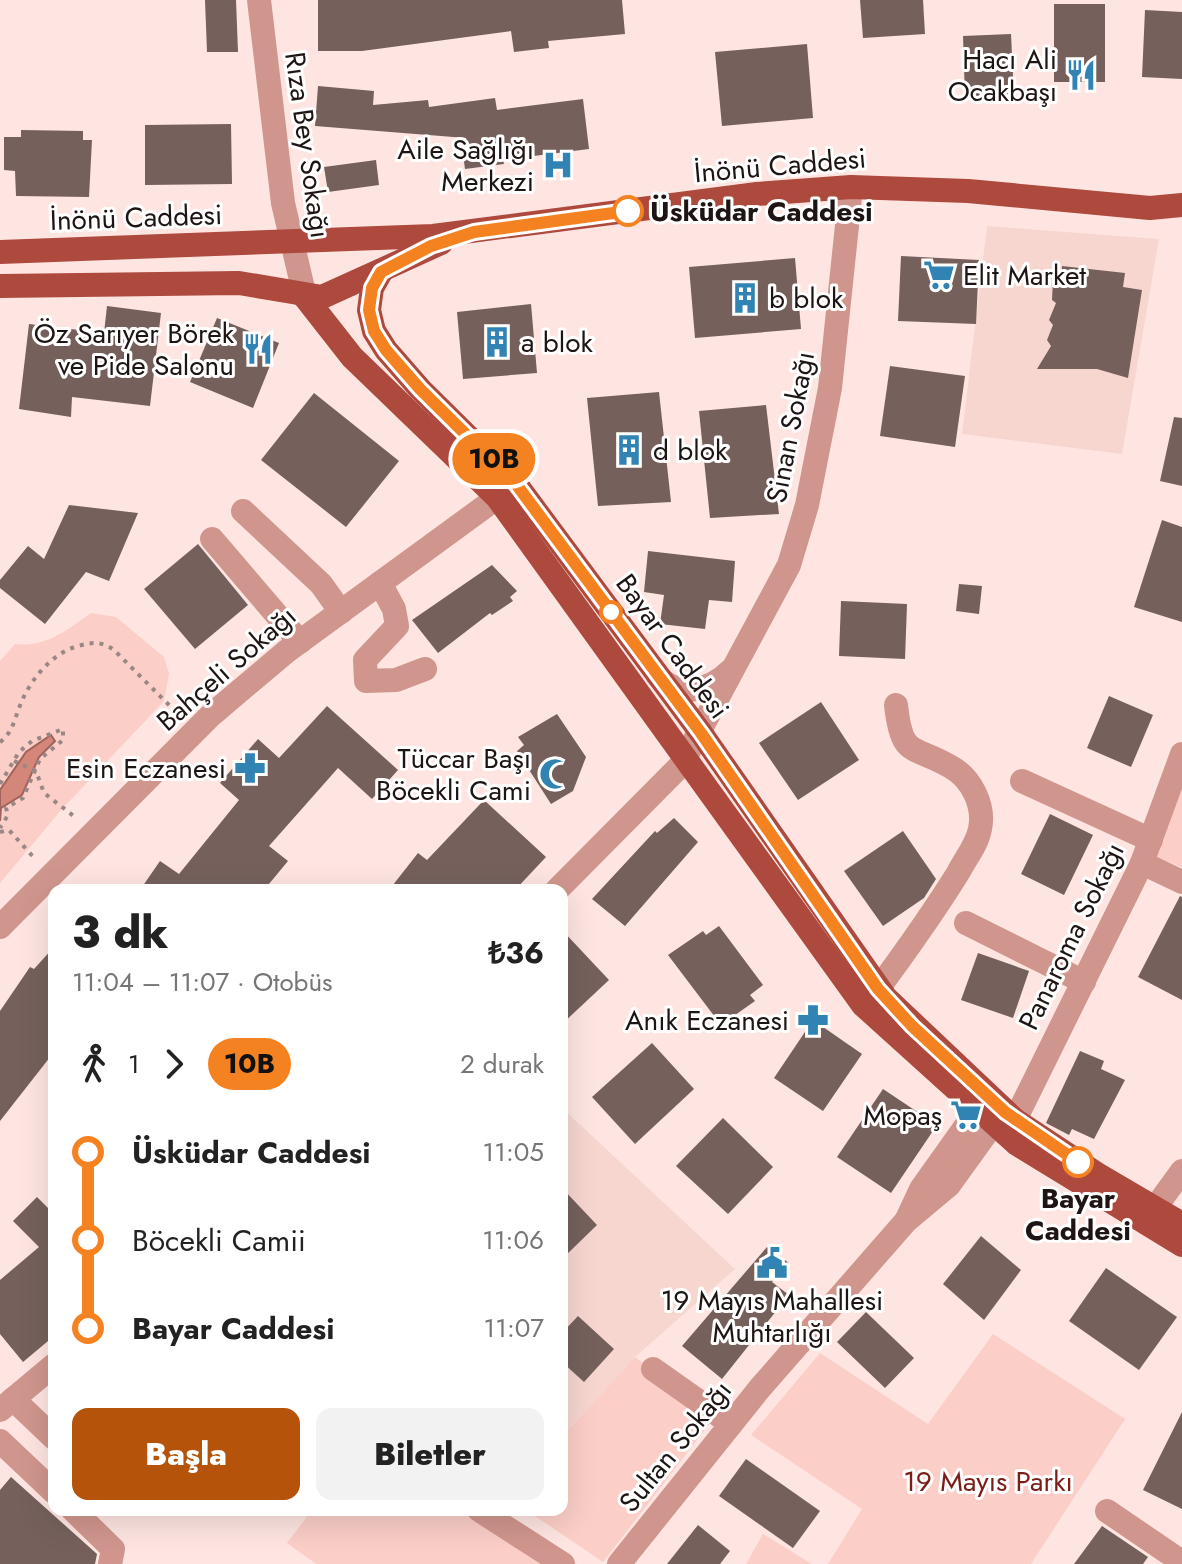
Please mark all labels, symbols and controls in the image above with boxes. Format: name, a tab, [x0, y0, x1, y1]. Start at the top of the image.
place label: Hacı Ali Ocakbaşı	[948, 39, 1057, 112]
street label: Rıza Bey Sokağı	[274, 49, 341, 241]
restaurant icon: Hacı Ali Ocakbaşı	[1064, 58, 1098, 92]
place label: Aile Sağlığı Merkezi	[397, 129, 534, 202]
street label: İnönü Caddesi	[692, 138, 868, 193]
hospital icon: Aile Sağlığı Merkezi	[541, 148, 575, 182]
place label: Üsküdar Caddesi	[650, 191, 873, 232]
street label: İnönü Caddesi	[49, 194, 223, 241]
marker: Üsküdar Caddesi	[613, 196, 643, 226]
place label: Elit Market	[963, 255, 1086, 296]
supermarket icon: Elit Market	[922, 258, 956, 292]
place label: b blok	[769, 278, 844, 319]
building icon: b blok	[728, 281, 762, 315]
place label: Öz Sarıyer Börek ve Pide Salonu	[34, 313, 235, 386]
place label: a blok	[521, 322, 594, 363]
building icon: a blok	[480, 325, 514, 359]
restaurant icon: Öz Sarıyer Börek ve Pide Salonu	[241, 332, 275, 366]
street label: Sinan Sokağı	[756, 348, 825, 506]
place label: d blok	[653, 430, 728, 471]
line badge: 10B	[448, 433, 540, 485]
building icon: d blok	[612, 433, 646, 467]
text: 10B	[468, 438, 520, 479]
street label: Bayar Caddesi	[606, 565, 739, 727]
street label: Bahçeli Sokağı	[147, 596, 305, 741]
unlabelled marker	[600, 601, 622, 623]
place label: Tüccar Başı Böcekli Cami	[376, 738, 531, 811]
place label: Esin Eczanesi	[66, 748, 226, 789]
pharmacy icon: Esin Eczanesi	[233, 751, 267, 785]
mosque icon: Tüccar Başı Böcekli Cami	[538, 757, 572, 791]
street label: Panaroma Sokağı	[1008, 836, 1135, 1037]
text: 3 dk	[72, 901, 168, 965]
text: ₺36	[488, 931, 544, 974]
text: 11:04 – 11:07 · Otobüs	[72, 963, 333, 1001]
place label: Anık Eczanesi	[625, 1000, 789, 1041]
pharmacy icon: Anık Eczanesi	[796, 1003, 830, 1037]
icon: walk	[72, 1042, 116, 1086]
icon: forward	[152, 1042, 196, 1086]
text: 10B	[224, 1043, 275, 1084]
text: 1	[128, 1045, 140, 1083]
text: 2 durak	[460, 1045, 544, 1083]
place label: Mopaş	[863, 1095, 942, 1136]
supermarket icon: Mopaş	[949, 1098, 983, 1132]
text: Üsküdar Caddesi	[132, 1131, 371, 1174]
text: 11:05	[483, 1133, 544, 1171]
marker: Bayar Caddesi	[1063, 1147, 1093, 1177]
place label: Bayar Caddesi	[1025, 1178, 1131, 1251]
text: Böcekli Camii	[132, 1219, 306, 1262]
text: 11:06	[482, 1221, 544, 1259]
public building icon: 19 Mayıs Mahallesi Muhtarlığı	[755, 1246, 789, 1280]
place label: 19 Mayıs Mahallesi Muhtarlığı	[661, 1280, 883, 1353]
text: Bayar Caddesi	[132, 1307, 334, 1350]
text: 11:07	[484, 1309, 544, 1347]
street label: Sultan Sokağı	[609, 1371, 741, 1521]
button: Başla	[72, 1408, 300, 1500]
button: Biletler	[316, 1408, 544, 1500]
park label: 19 Mayıs Parkı	[903, 1461, 1073, 1502]

